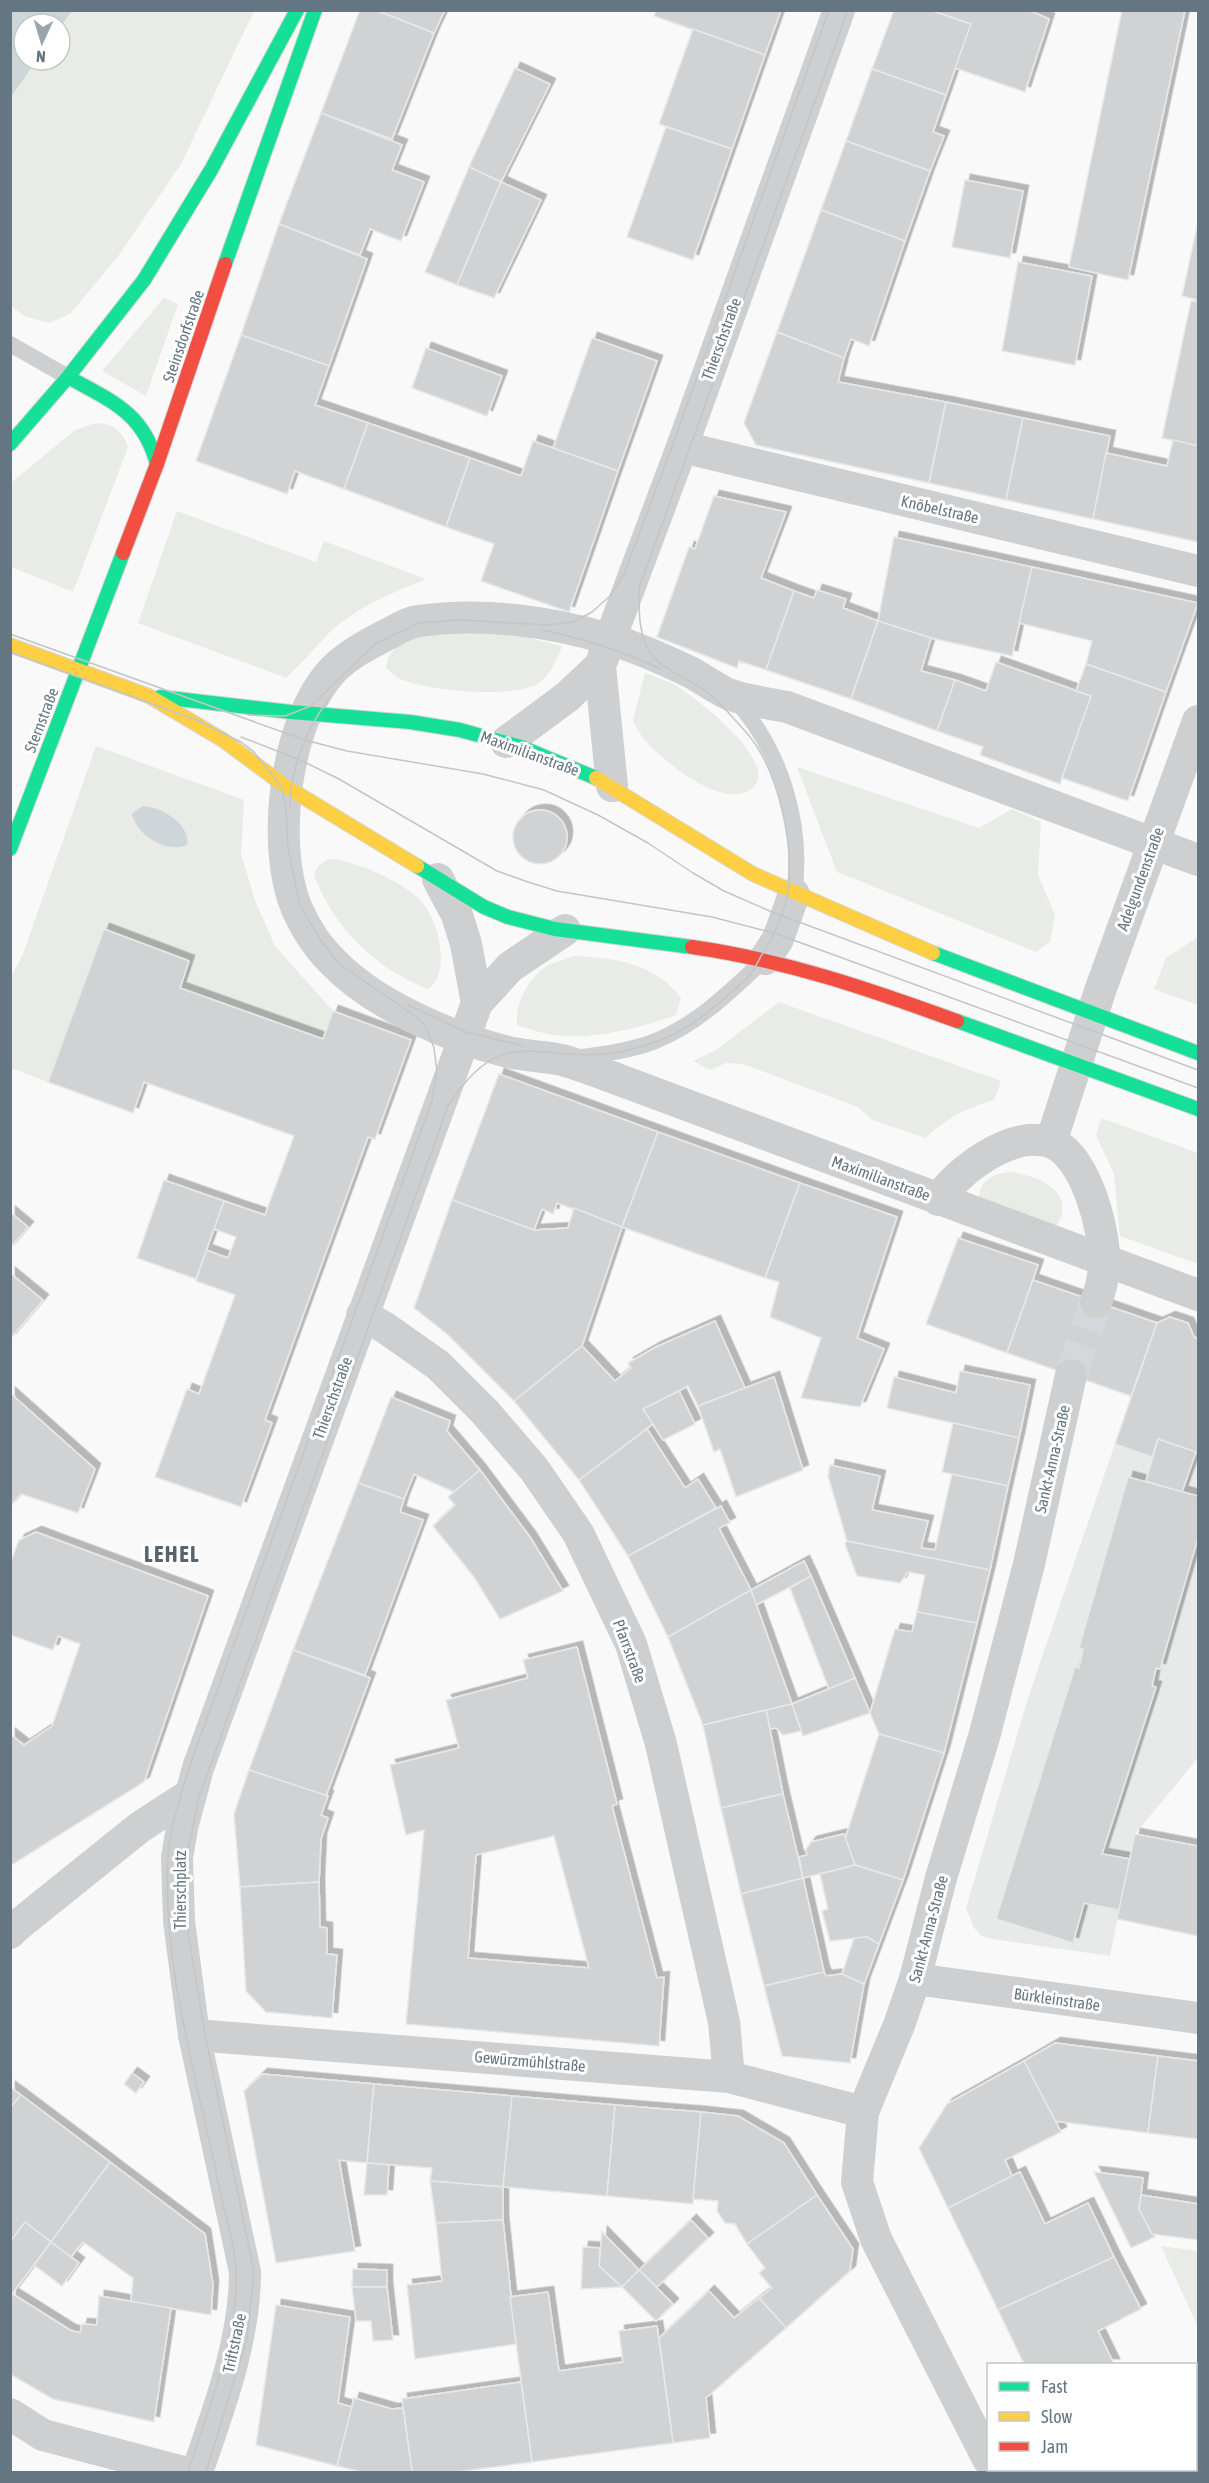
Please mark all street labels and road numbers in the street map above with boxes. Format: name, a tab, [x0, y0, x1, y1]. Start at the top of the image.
street label: Steinsdorfstraße	[159, 287, 207, 385]
street label: Thierschstraße	[698, 295, 744, 383]
street label: Knöbelstraße	[899, 491, 981, 527]
street label: Sternstraße	[20, 685, 62, 755]
street label: Maximilianstraße	[478, 727, 582, 779]
street label: Adelgundenstraße	[1113, 825, 1168, 933]
street label: Maximilianstraße	[829, 1152, 933, 1204]
street label: Thierschstraße	[309, 1354, 355, 1442]
street label: Sankt-Anna-Straße	[1031, 1403, 1073, 1515]
street label: Pfarrstraße	[610, 1617, 650, 1685]
street label: Thierschplatz	[171, 1850, 190, 1930]
street label: Sankt-Anna-Straße	[905, 1873, 951, 1985]
street label: Bürkleinstraße	[1013, 1984, 1101, 2014]
street label: Gewürzmühlstraße	[474, 2047, 586, 2075]
street label: Triftstraße	[219, 2312, 249, 2374]

